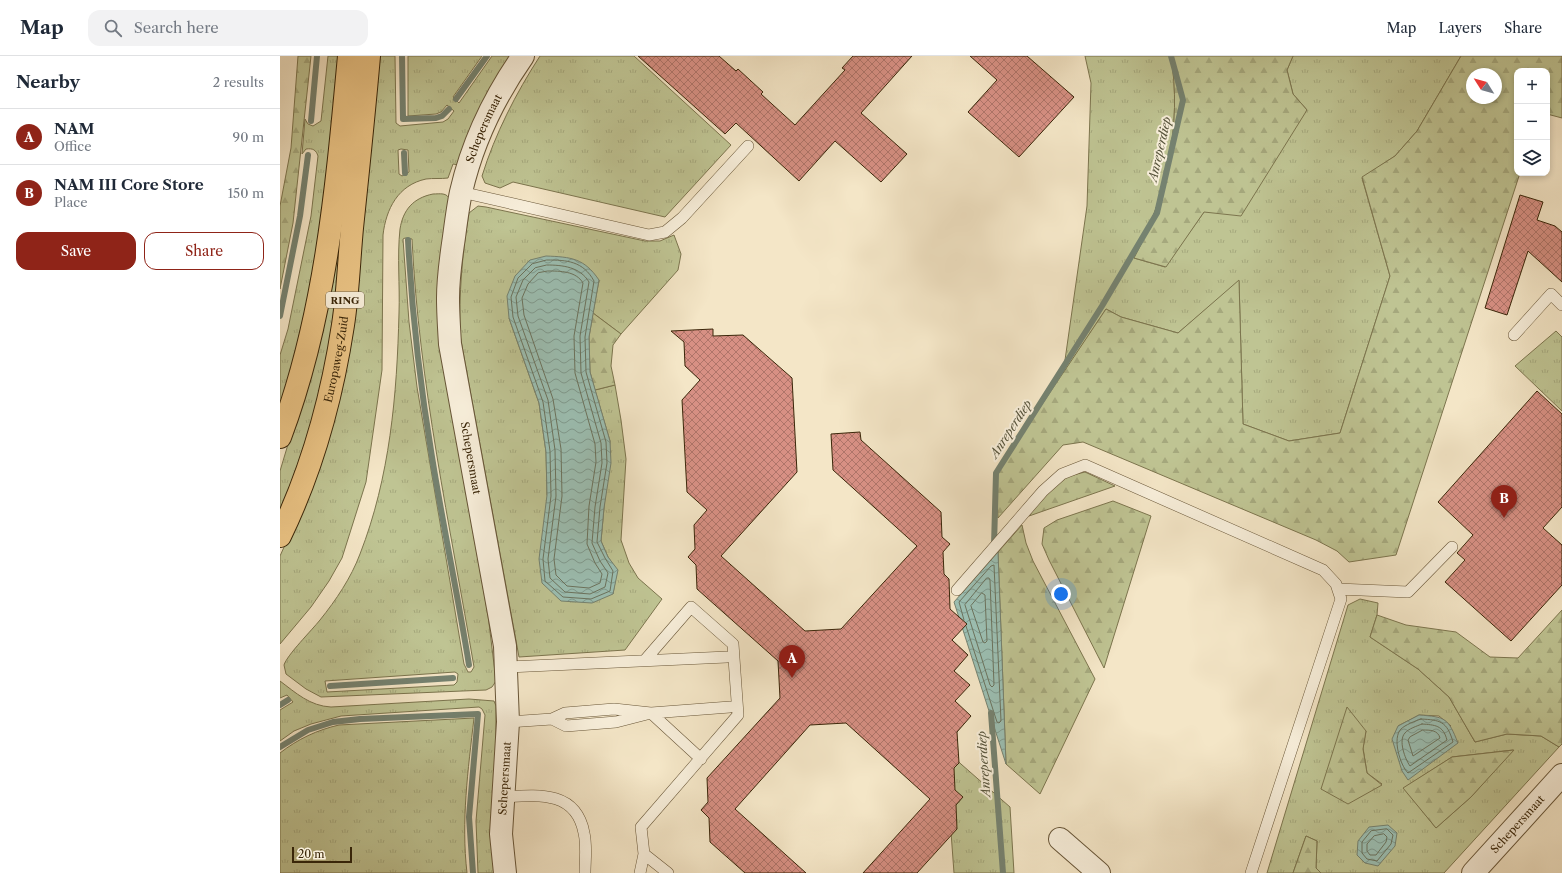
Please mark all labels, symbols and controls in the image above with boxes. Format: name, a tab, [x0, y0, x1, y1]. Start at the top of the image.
search box	[88, 10, 368, 46]
text: Map	[20, 16, 64, 39]
icon: search	[102, 17, 124, 39]
text: Search here	[134, 18, 219, 37]
text: Map	[1386, 19, 1416, 37]
text: Layers	[1438, 19, 1482, 37]
text: Share	[1504, 19, 1542, 37]
north arrow	[1466, 68, 1502, 104]
map controls	[1514, 68, 1550, 176]
button: +	[1514, 68, 1550, 104]
text: Nearby	[16, 72, 80, 92]
text: 2 results	[213, 74, 264, 90]
street label: Schepersmaat	[463, 92, 505, 165]
button: −	[1514, 104, 1550, 140]
water label: Anreperdiep	[1144, 115, 1174, 185]
text: NAM	[54, 119, 94, 138]
text: A	[24, 129, 34, 145]
text: 90 m	[233, 129, 264, 145]
text: Office	[54, 138, 91, 154]
button: layers	[1514, 140, 1550, 176]
text: NAM III Core Store	[54, 175, 204, 194]
text: B	[24, 185, 34, 201]
text: 150 m	[228, 185, 264, 201]
text: Place	[54, 194, 87, 210]
button: Save	[16, 232, 136, 270]
button: Share	[144, 232, 264, 270]
road number: RING	[326, 292, 364, 308]
street label: Europaweg-Zuid	[321, 315, 351, 404]
water label: Anreperdiep	[985, 397, 1035, 462]
street label: Schepersmaat	[458, 421, 484, 496]
pin: B	[1491, 485, 1517, 518]
your location	[1051, 584, 1071, 604]
pin: A	[779, 645, 805, 678]
water label: Anreperdiep	[974, 730, 993, 800]
street label: Schepersmaat	[495, 741, 514, 815]
street label: Schepersmaat	[1487, 792, 1547, 856]
scale bar	[292, 845, 352, 864]
text: 20 m	[298, 847, 324, 861]

